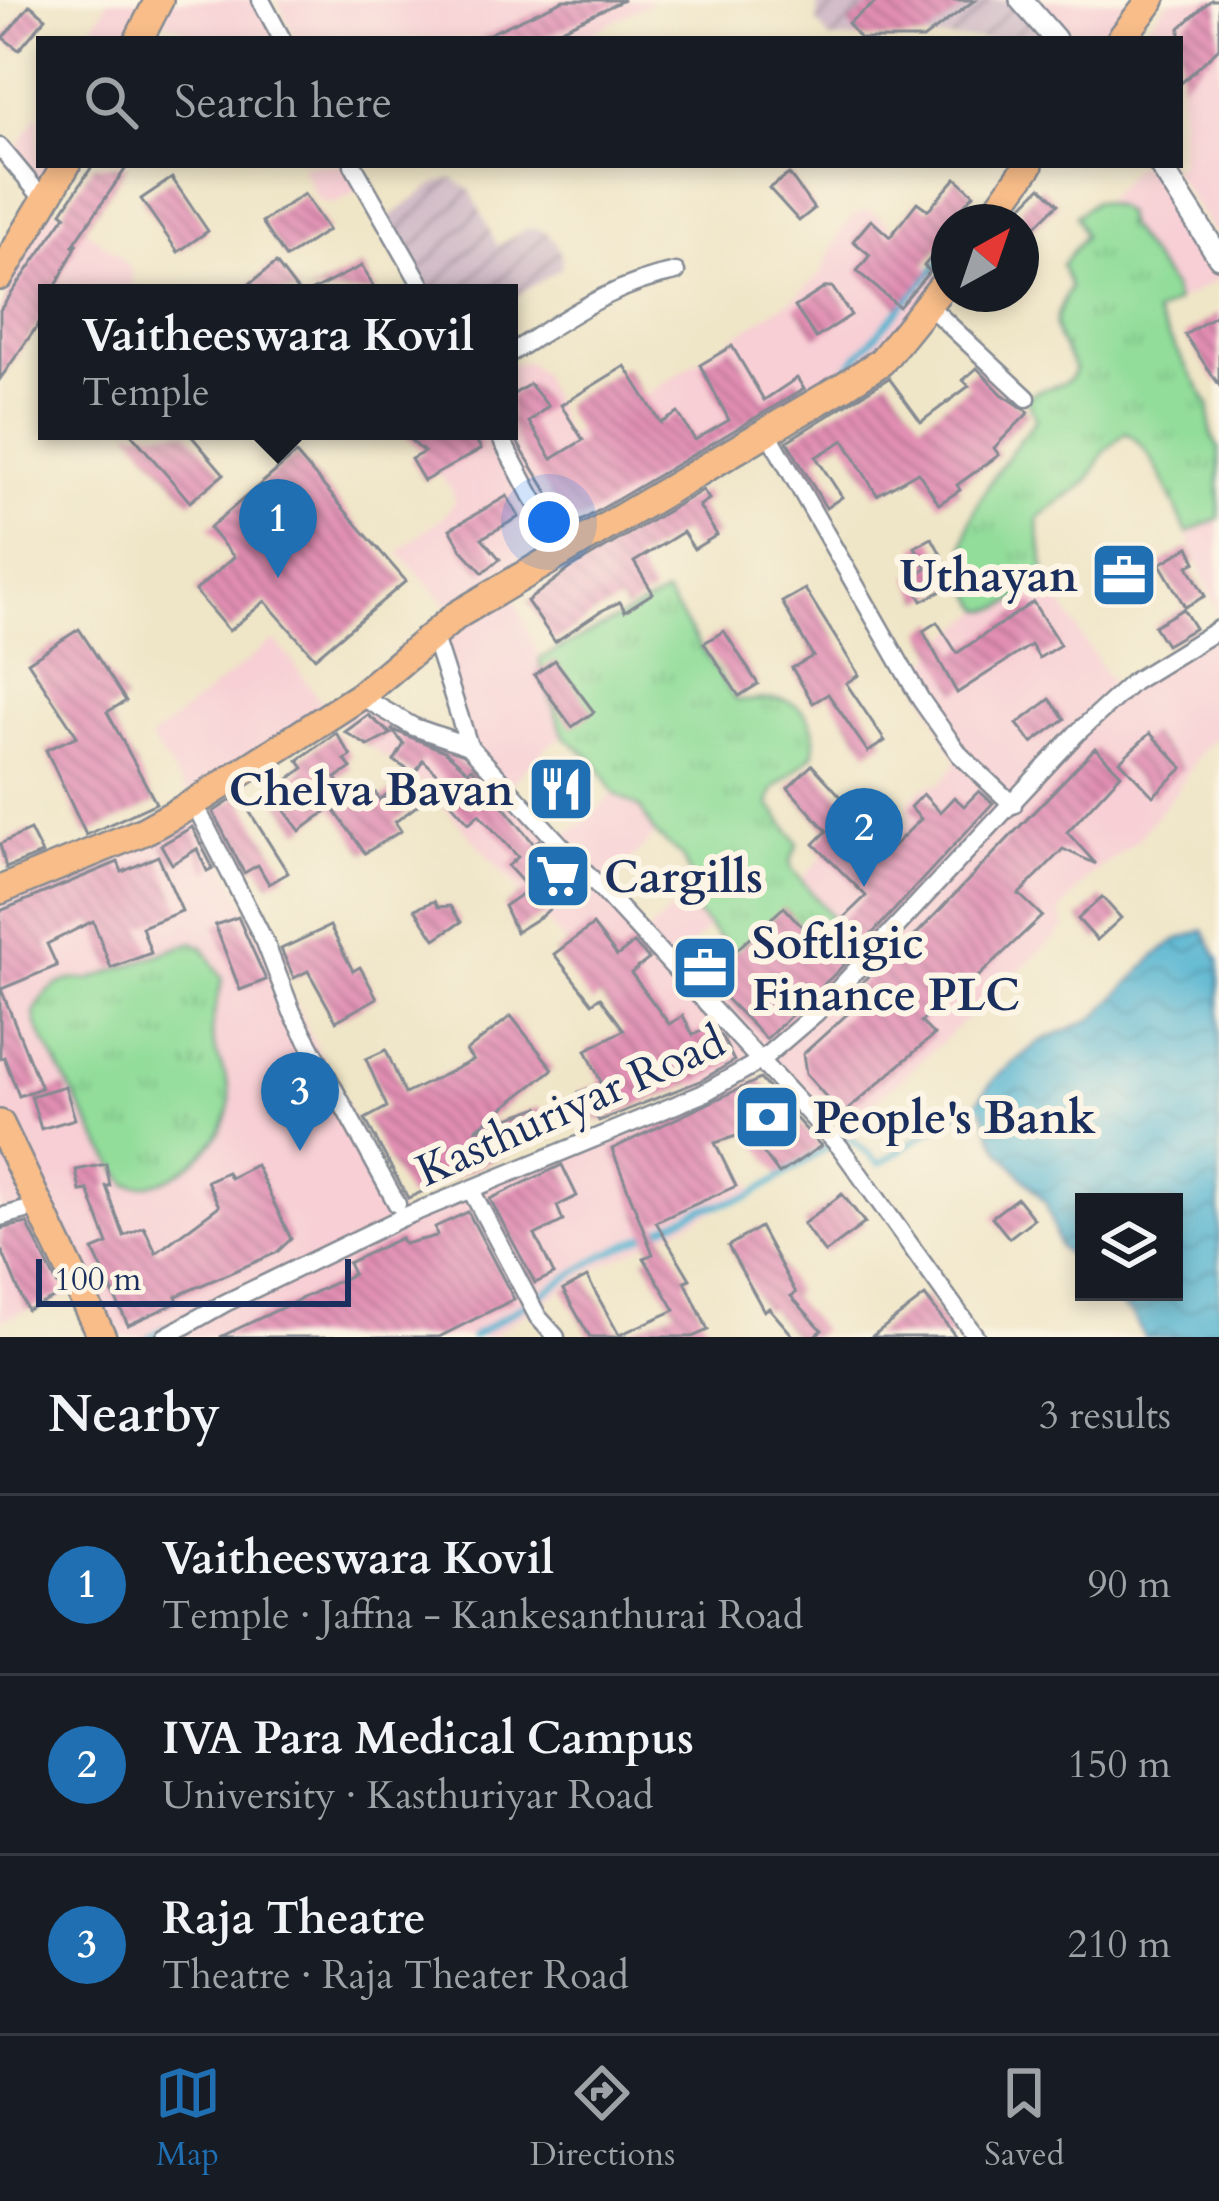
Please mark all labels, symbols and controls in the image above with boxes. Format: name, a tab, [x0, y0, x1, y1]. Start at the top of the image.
search box	[36, 36, 1183, 168]
icon: search	[78, 69, 144, 135]
text: Search here	[174, 72, 392, 133]
north arrow	[931, 204, 1039, 312]
popup	[38, 284, 518, 440]
text: Vaitheeswara Kovil	[82, 305, 474, 366]
text: Temple	[82, 366, 210, 419]
pin: 1	[239, 479, 317, 578]
your location	[519, 492, 579, 552]
office icon: Uthayan	[1089, 540, 1159, 610]
place label: Uthayan	[899, 546, 1078, 607]
restaurant icon: Chelva Bavan	[526, 754, 596, 824]
place label: Chelva Bavan	[229, 760, 514, 821]
pin: 2	[825, 788, 903, 887]
supermarket icon: Cargills	[523, 841, 593, 911]
place label: Cargills	[604, 847, 763, 908]
place label: Softligic Finance PLC	[752, 913, 1020, 1026]
office icon: Softligic Finance PLC	[670, 933, 740, 1003]
street label: Kasthuriyar Road	[407, 1011, 734, 1202]
pin: 3	[261, 1052, 339, 1151]
bank icon: People's Bank	[732, 1082, 802, 1152]
place label: People's Bank	[813, 1088, 1096, 1149]
map controls	[1075, 1193, 1183, 1301]
button: layers	[1075, 1193, 1183, 1301]
scale bar	[36, 1253, 351, 1306]
text: 100 m	[54, 1257, 141, 1302]
text: Nearby	[48, 1380, 220, 1450]
text: 3 results	[1039, 1389, 1171, 1442]
text: Vaitheeswara Kovil	[162, 1528, 554, 1589]
text: 1	[77, 1558, 97, 1611]
text: 90 m	[1088, 1558, 1171, 1611]
text: Temple · Jaffna - Kankesanthurai Road	[162, 1589, 803, 1642]
text: IVA Para Medical Campus	[162, 1708, 694, 1769]
text: 2	[77, 1738, 97, 1791]
text: 150 m	[1068, 1738, 1171, 1791]
text: University · Kasthuriyar Road	[162, 1769, 654, 1822]
text: Raja Theatre	[162, 1888, 426, 1949]
text: 3	[77, 1918, 97, 1971]
text: 210 m	[1068, 1918, 1171, 1971]
text: Theatre · Raja Theater Road	[162, 1949, 629, 2002]
tab: Map	[155, 2060, 221, 2177]
tab: Directions	[530, 2060, 675, 2177]
tab: Saved	[984, 2060, 1064, 2177]

